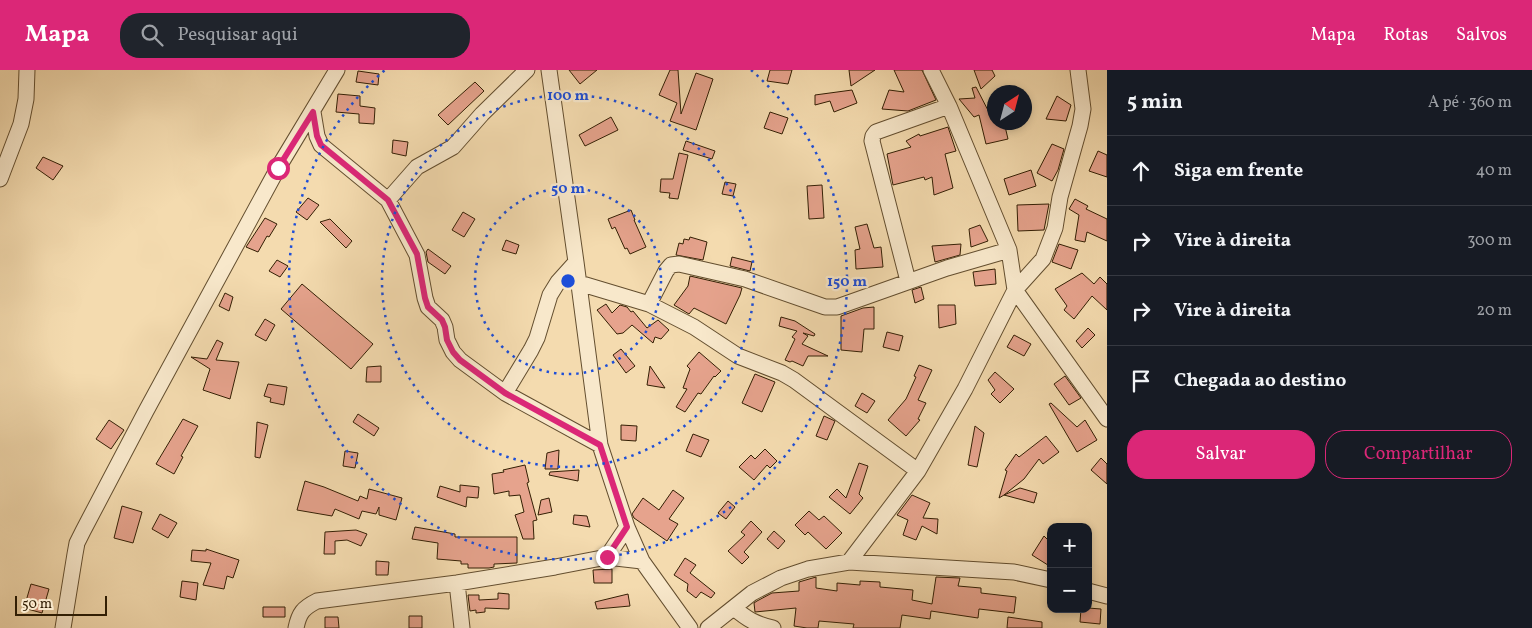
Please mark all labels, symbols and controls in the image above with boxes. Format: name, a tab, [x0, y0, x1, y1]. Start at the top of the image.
search box	[120, 13, 470, 58]
text: Mapa	[25, 18, 90, 52]
icon: search	[138, 21, 166, 49]
text: Pesquisar aqui	[178, 22, 298, 48]
text: Mapa	[1311, 23, 1356, 48]
text: Rotas	[1384, 23, 1428, 48]
text: Salvos	[1456, 23, 1507, 48]
north arrow	[987, 85, 1032, 130]
text: 100 m	[547, 86, 590, 107]
text: 5 min	[1127, 88, 1183, 117]
text: A pé · 360 m	[1428, 92, 1512, 114]
route start	[267, 157, 290, 180]
icon: ahead	[1127, 157, 1155, 185]
text: Siga em frente	[1174, 158, 1303, 184]
text: 40 m	[1476, 160, 1512, 182]
text: 50 m	[551, 179, 585, 200]
icon: right	[1127, 227, 1155, 255]
text: Vire à direita	[1174, 228, 1291, 254]
text: 300 m	[1467, 230, 1512, 252]
centre of rings	[559, 272, 577, 290]
text: 150 m	[827, 272, 867, 293]
icon: right	[1127, 297, 1155, 325]
text: Vire à direita	[1174, 298, 1291, 324]
text: 20 m	[1477, 300, 1512, 322]
icon: arrive	[1127, 367, 1155, 395]
text: Chegada ao destino	[1174, 368, 1346, 394]
button: Salvar	[1127, 430, 1315, 479]
button: Compartilhar	[1325, 430, 1512, 479]
map controls	[1047, 523, 1092, 613]
button: +	[1047, 523, 1092, 568]
route end	[596, 546, 619, 569]
button: −	[1047, 568, 1092, 613]
scale bar	[15, 593, 108, 616]
text: 50 m	[22, 595, 52, 614]

